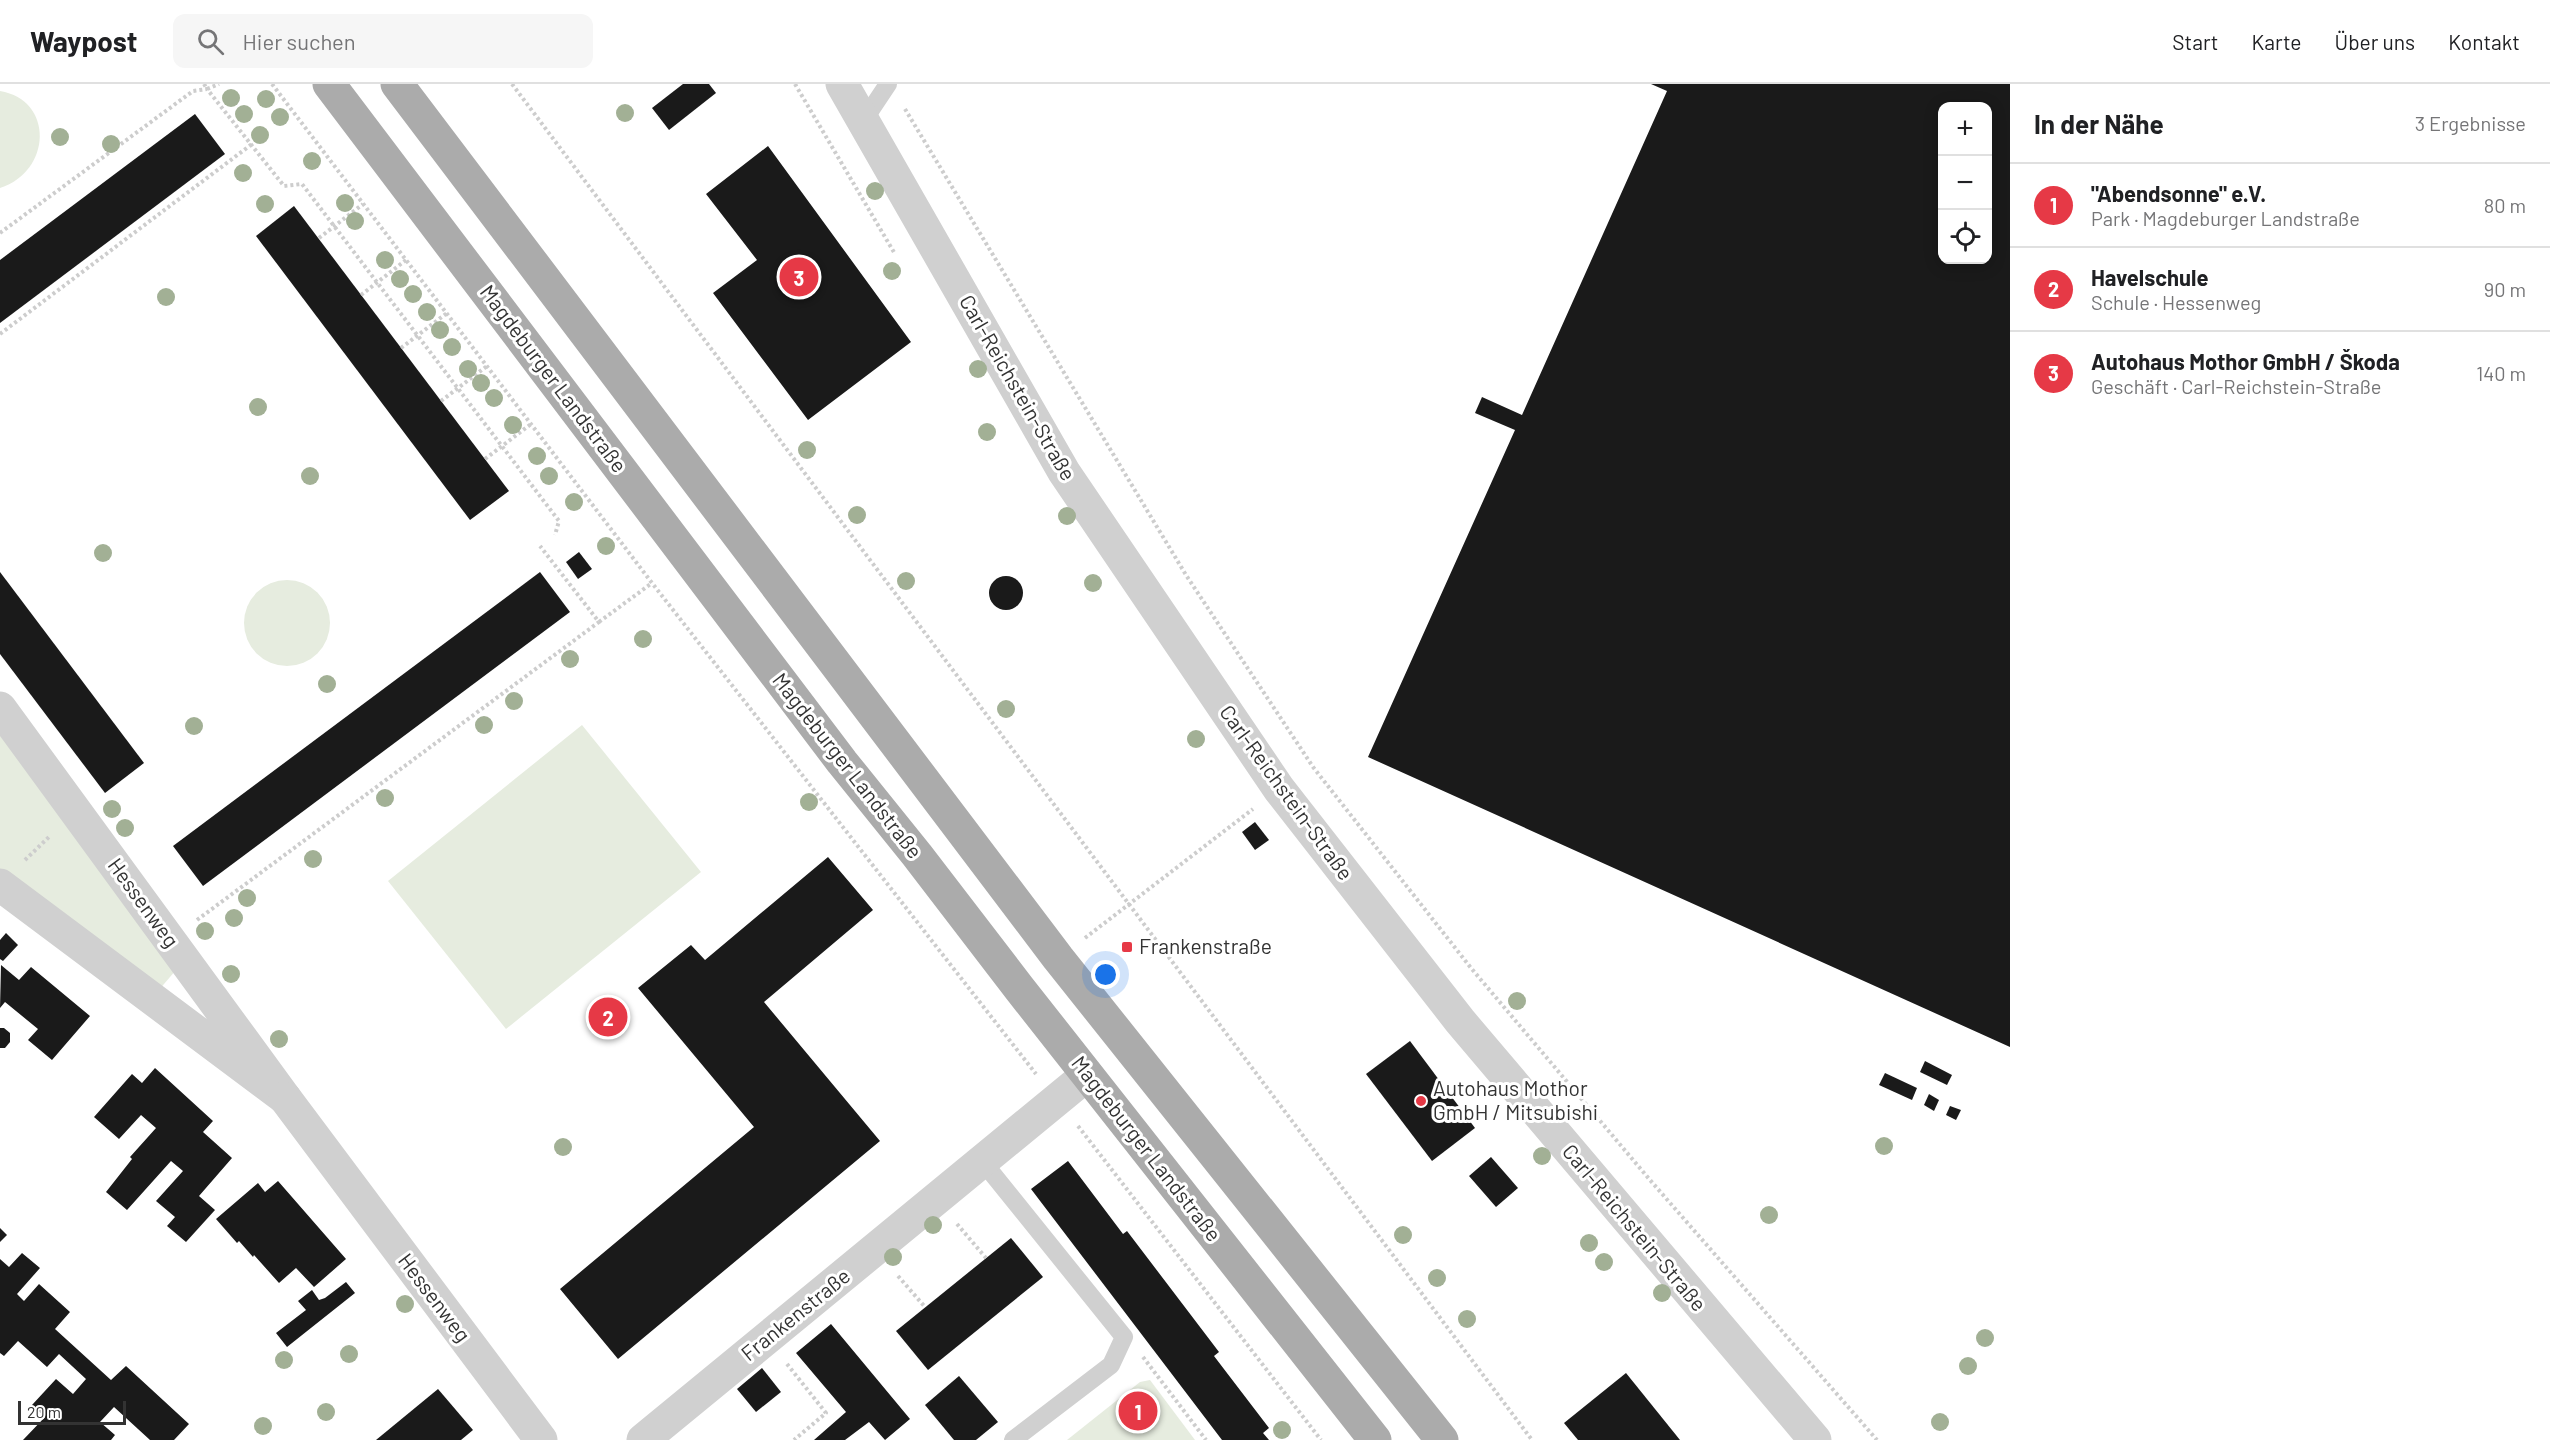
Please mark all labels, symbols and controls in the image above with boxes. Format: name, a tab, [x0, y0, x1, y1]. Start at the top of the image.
search box	[173, 14, 593, 68]
text: Waypost	[30, 24, 137, 58]
icon: search	[194, 25, 227, 58]
text: Hier suchen	[242, 28, 356, 54]
text: Start	[2172, 29, 2219, 54]
text: Karte	[2252, 29, 2302, 54]
text: Über uns	[2335, 29, 2415, 54]
text: Kontakt	[2448, 29, 2520, 54]
map controls	[1938, 102, 1992, 264]
button: +	[1938, 102, 1992, 156]
text: In der Nähe	[2034, 108, 2164, 139]
text: 3 Ergebnisse	[2415, 111, 2526, 135]
button: −	[1938, 156, 1992, 210]
text: "Abendsonne" e.V.	[2091, 180, 2266, 206]
text: 1	[2050, 193, 2057, 217]
text: 80 m	[2484, 193, 2526, 217]
text: Park · Magdeburger Landstraße	[2091, 206, 2360, 230]
button: locate	[1938, 210, 1992, 264]
pin: 3	[780, 254, 818, 300]
text: Havelschule	[2091, 264, 2208, 290]
text: 2	[2048, 277, 2059, 301]
text: 90 m	[2484, 277, 2526, 301]
street label: Magdeburger Landstraße	[476, 279, 633, 477]
street label: Carl-Reichstein-Straße	[955, 290, 1082, 485]
text: Schule · Hessenweg	[2091, 290, 2261, 314]
text: Autohaus Mothor GmbH / Škoda	[2091, 348, 2400, 374]
text: 3	[2048, 361, 2059, 385]
text: 140 m	[2476, 361, 2526, 385]
text: Geschäft · Carl-Reichstein-Straße	[2091, 374, 2382, 398]
street label: Magdeburger Landstraße	[768, 667, 928, 863]
street label: Carl-Reichstein-Straße	[1215, 700, 1359, 884]
street label: Hessenweg	[103, 853, 185, 952]
place label: Frankenstraße	[1139, 933, 1272, 958]
marker: Frankenstraße	[1120, 940, 1134, 954]
your location	[1091, 960, 1120, 989]
pin: 2	[588, 994, 628, 1040]
street label: Magdeburger Landstraße	[1067, 1050, 1227, 1246]
place label: Autohaus Mothor GmbH / Mitsubishi	[1433, 1075, 1598, 1124]
marker: Autohaus Mothor GmbH / Mitsubishi	[1414, 1094, 1428, 1108]
street label: Carl-Reichstein-Straße	[1558, 1138, 1712, 1316]
street label: Hessenweg	[394, 1248, 477, 1346]
street label: Frankenstraße	[736, 1262, 855, 1365]
pin: 1	[1118, 1388, 1158, 1434]
scale bar	[18, 1398, 126, 1426]
text: 20 m	[27, 1402, 61, 1421]

